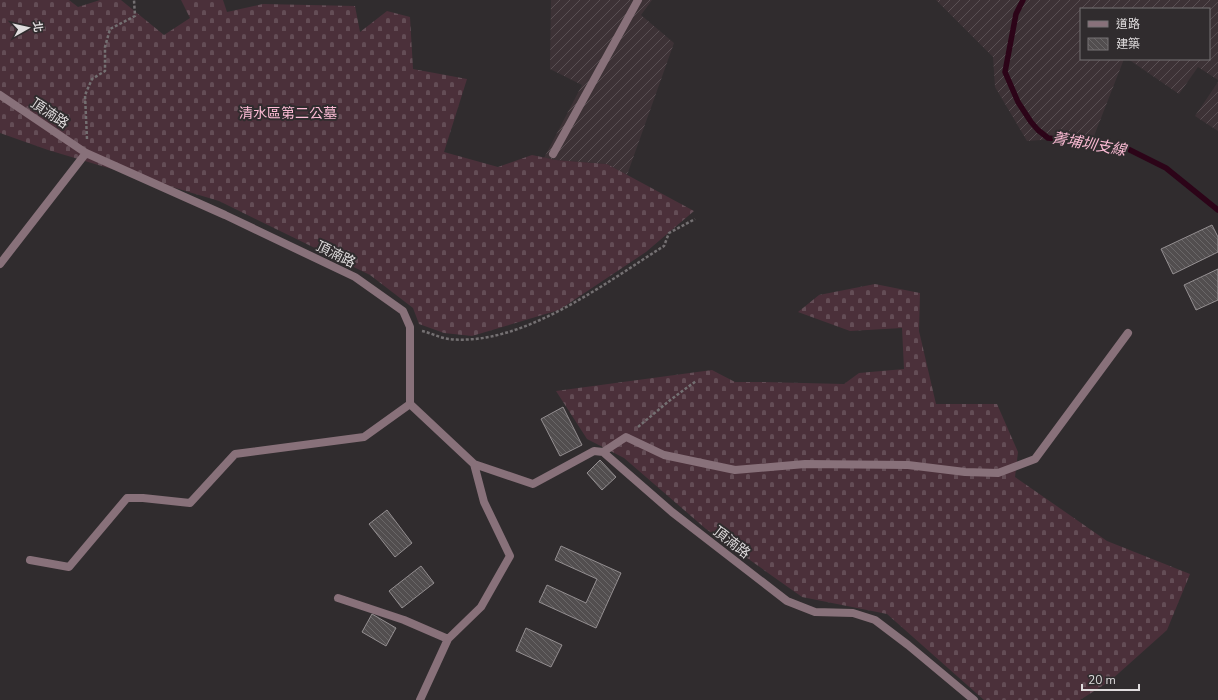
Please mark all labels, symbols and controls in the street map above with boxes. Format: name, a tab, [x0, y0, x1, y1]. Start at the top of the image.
north arrow	[8, 8, 48, 48]
legend	[1080, 8, 1210, 60]
text: 道路	[1116, 16, 1140, 32]
text: 北	[29, 20, 46, 33]
text: 建築	[1116, 36, 1140, 52]
street label: 頂湳路	[27, 94, 72, 133]
park label: 清水區第二公墓	[239, 104, 337, 123]
water label: 菁埔圳支線	[1050, 128, 1130, 161]
street label: 頂湳路	[313, 237, 359, 272]
street label: 頂湳路	[709, 522, 754, 563]
scale bar	[1082, 666, 1139, 692]
text: 20 m	[1088, 672, 1116, 688]

